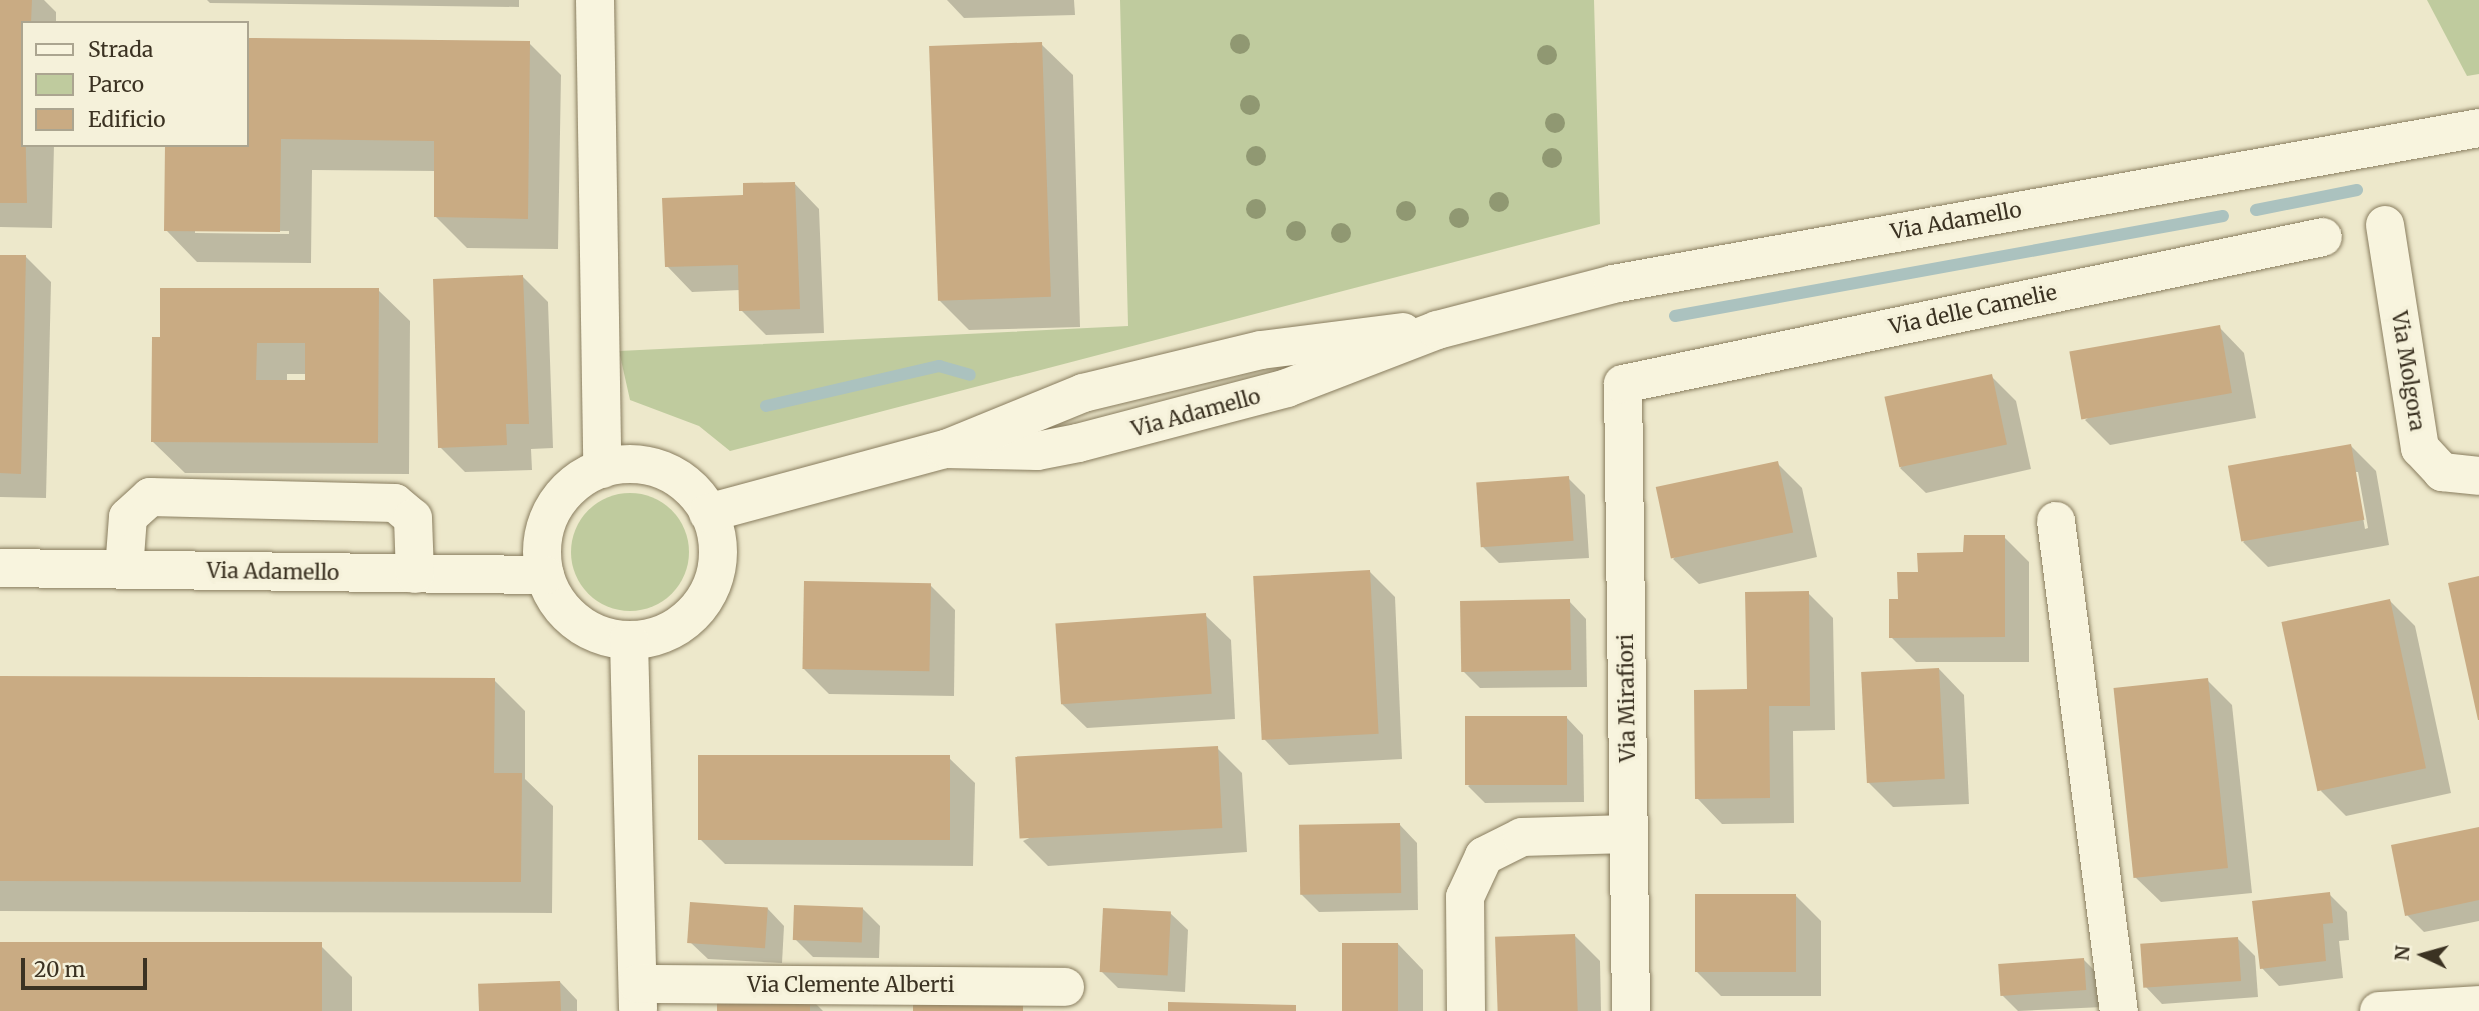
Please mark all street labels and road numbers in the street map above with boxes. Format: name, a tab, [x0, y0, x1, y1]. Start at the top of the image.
street label: Via Adamello	[1889, 197, 2023, 245]
street label: Via delle Camelie	[1887, 280, 2059, 340]
street label: Via Molgora	[2386, 309, 2430, 433]
street label: Via Adamello	[1129, 384, 1263, 442]
street label: Via Adamello	[207, 558, 339, 586]
street label: Via Mirafiori	[1613, 634, 1641, 762]
street label: Via Clemente Alberti	[747, 972, 955, 998]

